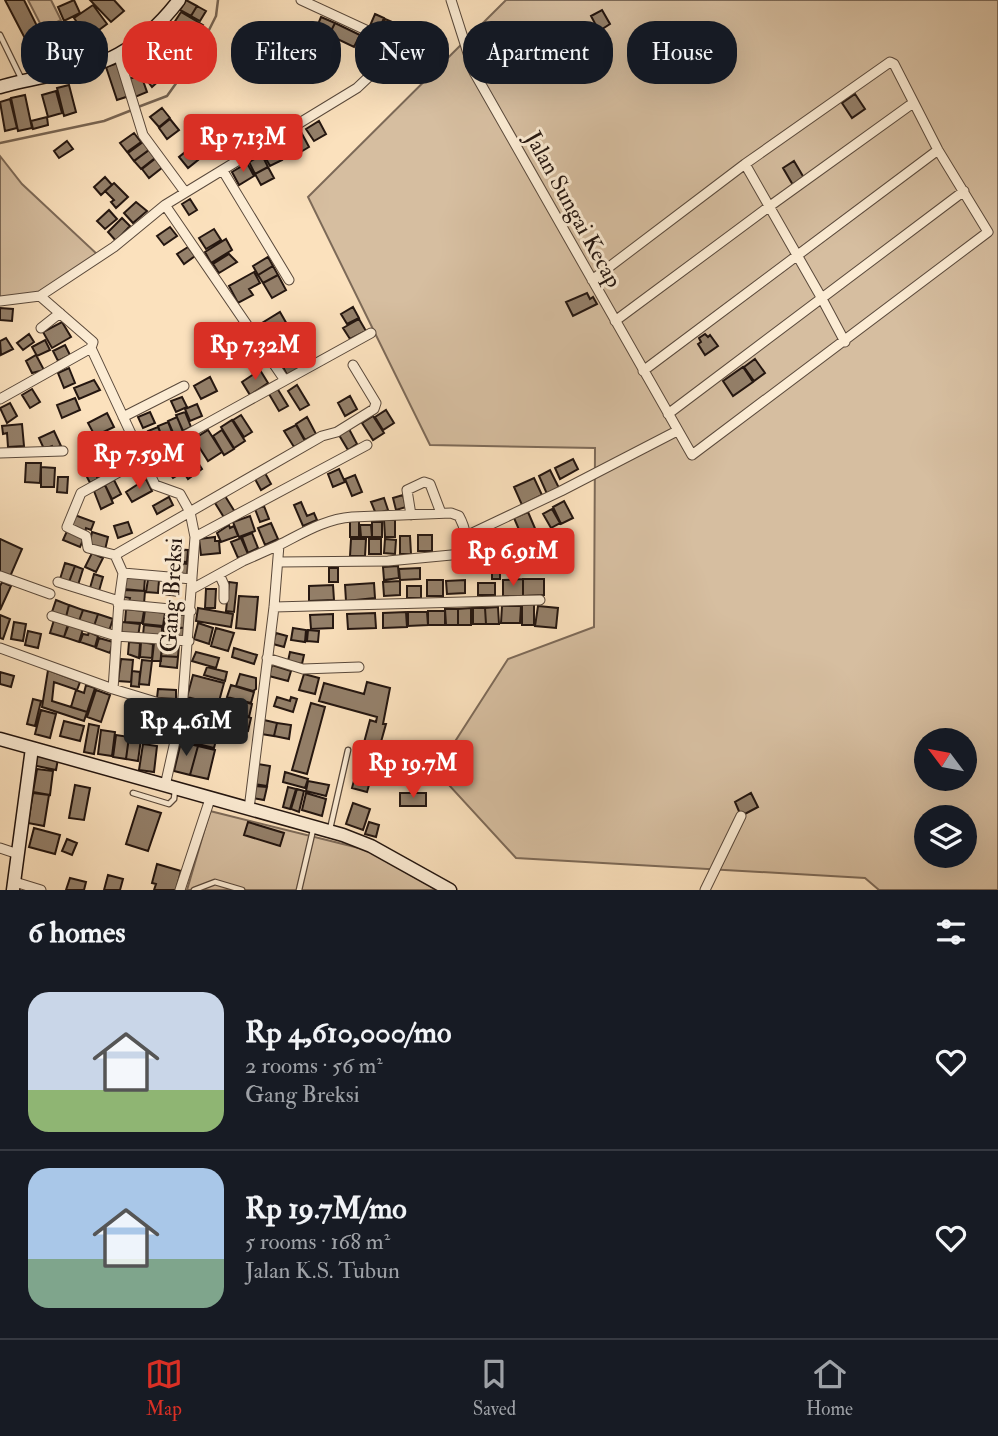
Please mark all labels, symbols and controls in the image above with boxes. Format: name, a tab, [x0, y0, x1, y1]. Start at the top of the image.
chip: Buy	[21, 21, 108, 84]
chip: Rent	[122, 21, 217, 84]
chip: Filters	[231, 21, 341, 84]
chip: New	[355, 21, 449, 84]
chip: Apartment	[463, 21, 613, 84]
chip: House	[627, 21, 737, 84]
pin: Rp 7.13M	[171, 114, 315, 174]
text: Rp 7.13M	[200, 122, 286, 151]
street label: Jalan Sungai Kecap	[517, 125, 628, 293]
pin: Rp 7.32M	[183, 322, 327, 382]
text: Rp 7.32M	[210, 330, 300, 359]
pin: Rp 7.59M	[67, 432, 211, 491]
text: Rp 7.59M	[93, 439, 185, 468]
pin: Rp 6.91M	[441, 528, 585, 588]
text: Rp 6.91M	[467, 536, 559, 565]
street label: Gang Breksi	[154, 537, 189, 653]
pin: Rp 4.61M	[114, 698, 258, 758]
text: Rp 4.61M	[140, 706, 232, 735]
north arrow	[914, 728, 976, 791]
map controls	[914, 728, 977, 868]
pin: Rp 19.7M	[341, 740, 485, 800]
text: Rp 19.7M	[368, 748, 458, 777]
button: layers	[914, 805, 977, 868]
icon: filters	[932, 913, 970, 951]
text: 6 homes	[28, 914, 126, 951]
text: Rp 4,610,000/mo	[245, 1014, 451, 1051]
icon: home	[84, 1020, 168, 1104]
icon: heart	[932, 1043, 970, 1081]
text: 2 rooms · 56 m²	[245, 1051, 383, 1080]
text: Gang Breksi	[245, 1080, 360, 1109]
text: Rp 19.7M/mo	[245, 1190, 407, 1227]
icon: home	[84, 1196, 168, 1280]
icon: heart	[932, 1219, 970, 1257]
text: 5 rooms · 168 m²	[245, 1227, 390, 1256]
text: Jalan K.S. Tubun	[245, 1256, 400, 1285]
tab: Map	[145, 1355, 183, 1421]
tab: Saved	[473, 1355, 516, 1421]
tab: Home	[806, 1355, 853, 1421]

